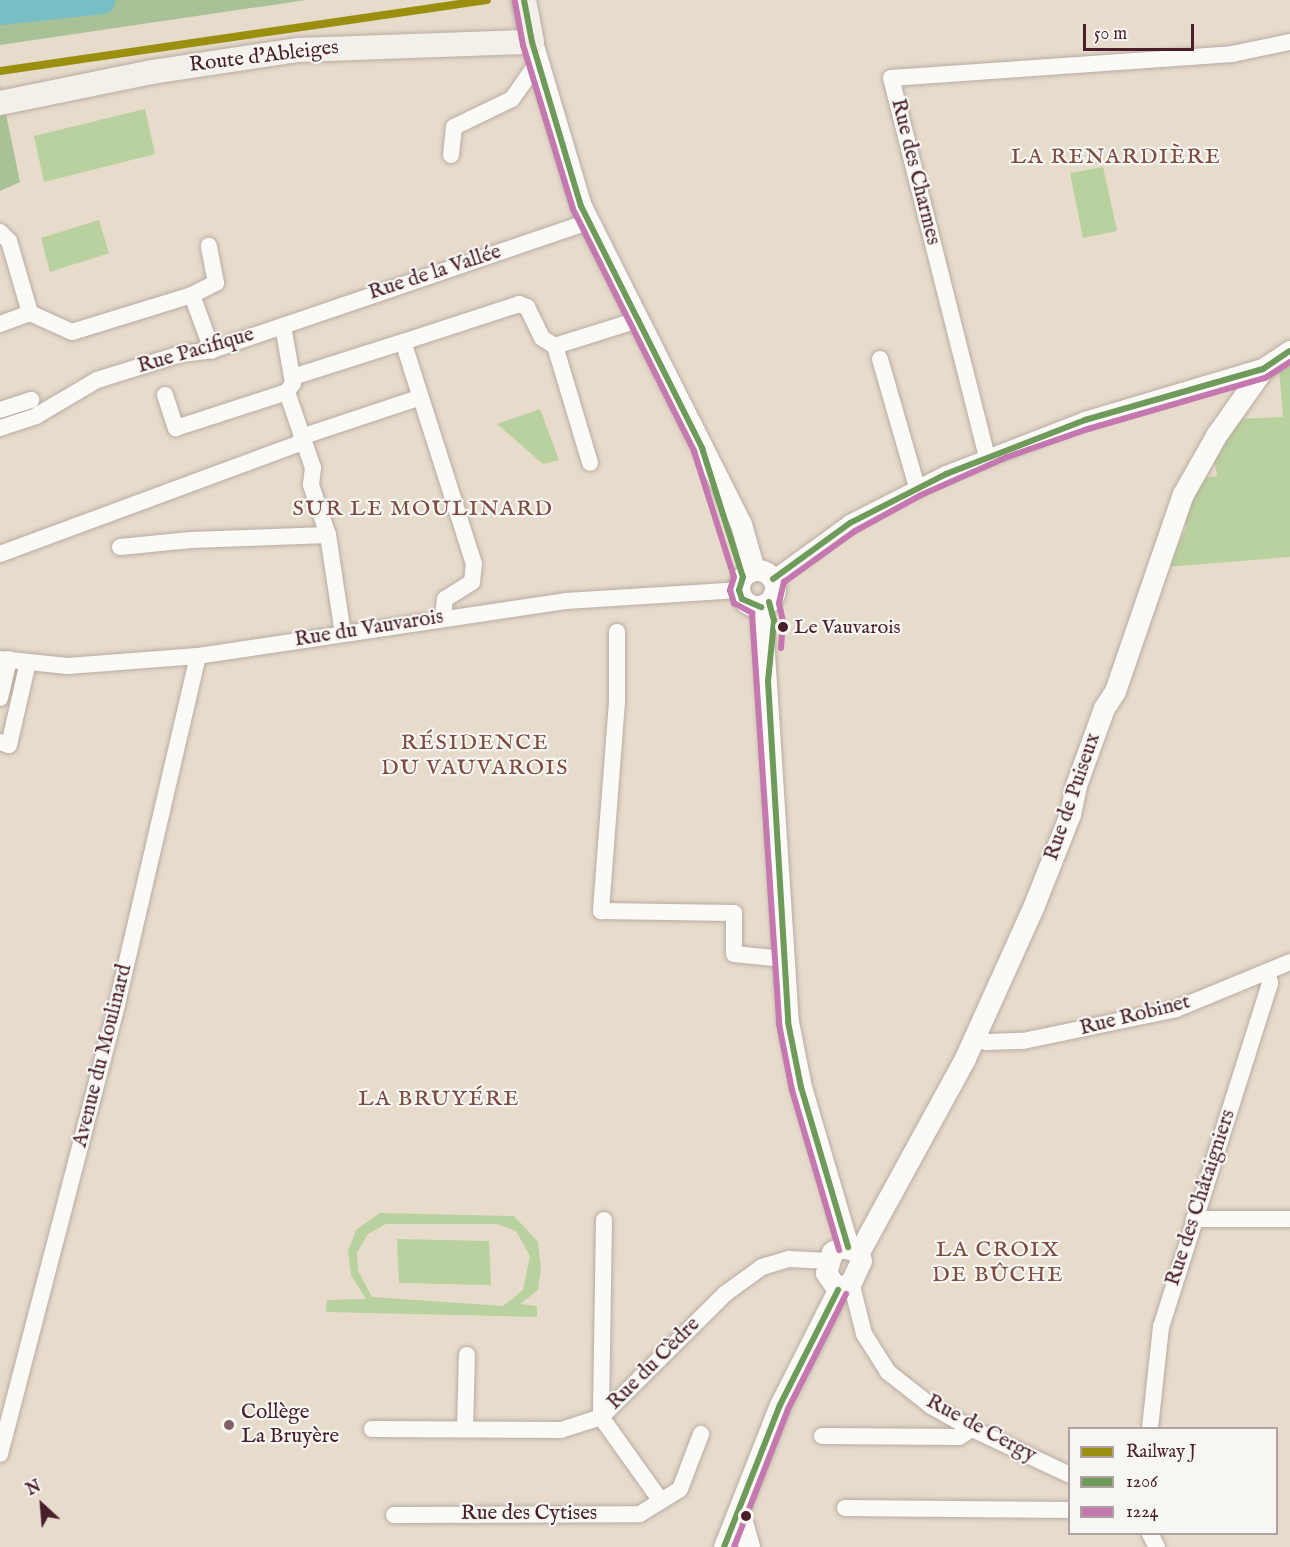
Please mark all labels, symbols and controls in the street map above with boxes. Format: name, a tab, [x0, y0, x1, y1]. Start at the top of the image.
scale bar	[1086, 12, 1197, 50]
text: 50 m	[1094, 23, 1127, 46]
street label: Route d'Ableiges	[188, 35, 340, 79]
street label: Rue des Charmes	[885, 96, 945, 248]
district label: LA RENARDIÈRE	[1011, 145, 1221, 171]
street label: Rue de la Vallée	[365, 240, 505, 306]
street label: Rue Pacifique	[135, 322, 257, 380]
district label: SUR LE MOULINARD	[293, 497, 553, 523]
street label: Rue du Vauvarois	[293, 605, 445, 653]
place label: Le Vauvarois	[794, 615, 901, 639]
marker: Le Vauvarois	[777, 621, 789, 633]
district label: RÉSIDENCE DU VAUVAROIS	[381, 730, 569, 782]
street label: Rue de Puiseux	[1039, 730, 1107, 864]
street label: Avenue du Moulinard	[68, 962, 138, 1150]
street label: Rue Robinet	[1077, 990, 1193, 1042]
district label: LA BRUYÉRE	[358, 1087, 520, 1113]
street label: Rue des Châtaigniers	[1161, 1107, 1241, 1289]
district label: LA CROIX DE BÛCHE	[932, 1237, 1064, 1288]
street label: Rue du Cèdre	[602, 1312, 706, 1416]
street label: Rue de Cergy	[922, 1389, 1040, 1469]
place label: Collège La Bruyère	[241, 1400, 339, 1450]
marker: Collège La Bruyère	[222, 1418, 236, 1432]
legend	[1068, 1427, 1278, 1535]
text: Railway J	[1126, 1441, 1196, 1464]
text: 1206	[1126, 1471, 1158, 1494]
north arrow	[12, 1475, 72, 1535]
text: N	[24, 1477, 45, 1501]
street label: Rue des Cytises	[461, 1501, 597, 1527]
text: 1224	[1126, 1501, 1158, 1524]
unlabelled marker	[740, 1510, 752, 1522]

